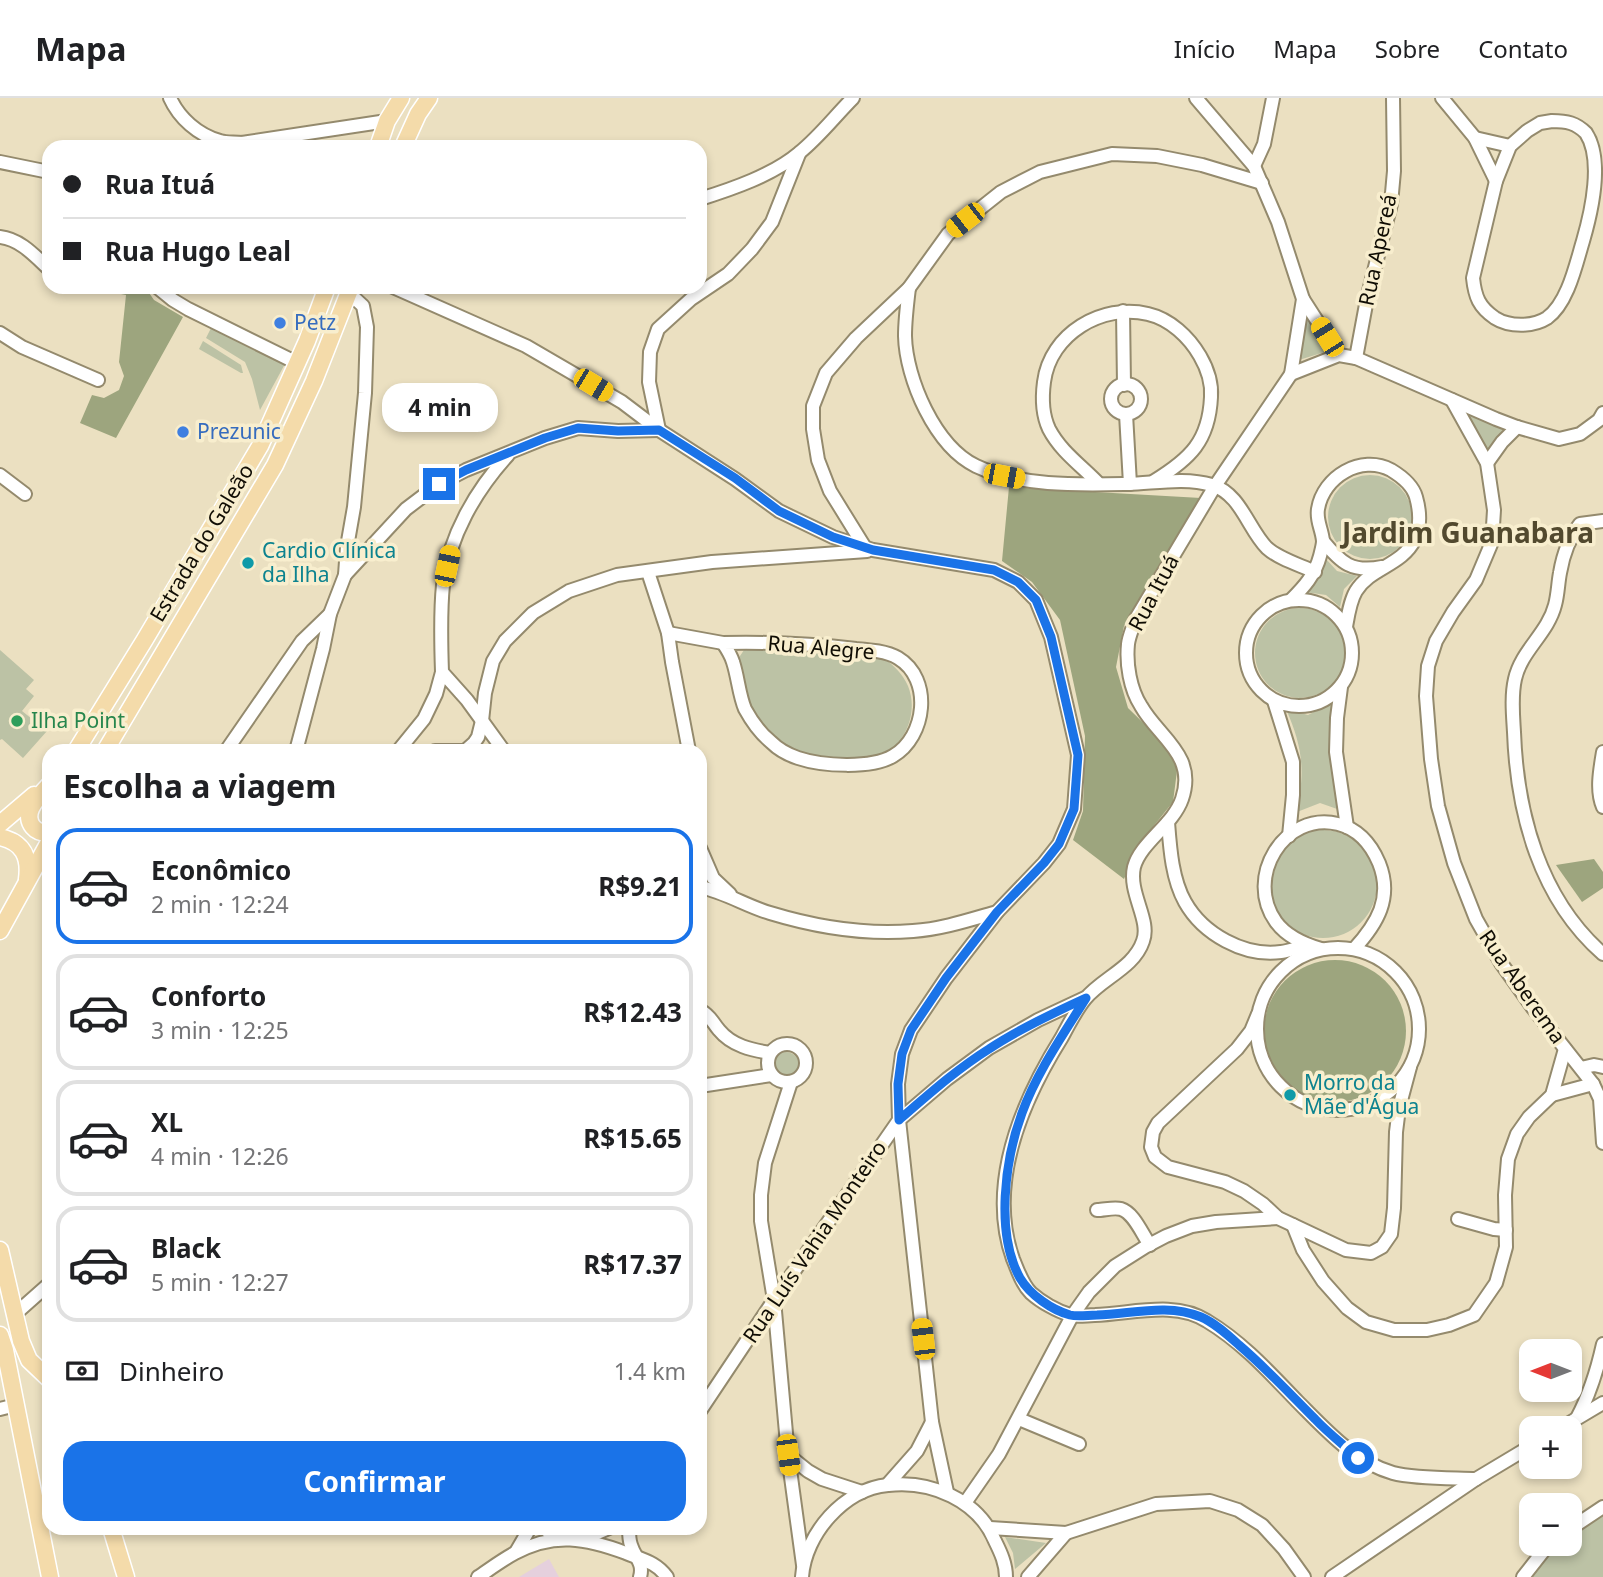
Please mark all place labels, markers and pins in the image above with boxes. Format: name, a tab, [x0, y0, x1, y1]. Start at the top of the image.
place label: Petz	[294, 308, 336, 336]
marker: Petz	[272, 315, 288, 331]
place label: Prezunic	[197, 417, 281, 445]
marker: Prezunic	[175, 424, 191, 440]
place label: Cardio Clínica da Ilha	[262, 536, 396, 588]
marker: Cardio Clínica da Ilha	[240, 555, 256, 571]
place label: Ilha Point	[31, 706, 126, 734]
marker: Ilha Point	[9, 713, 25, 729]
place label: Morro da Mãe d'Água	[1304, 1068, 1419, 1120]
marker: Morro da Mãe d'Água	[1282, 1087, 1298, 1103]

